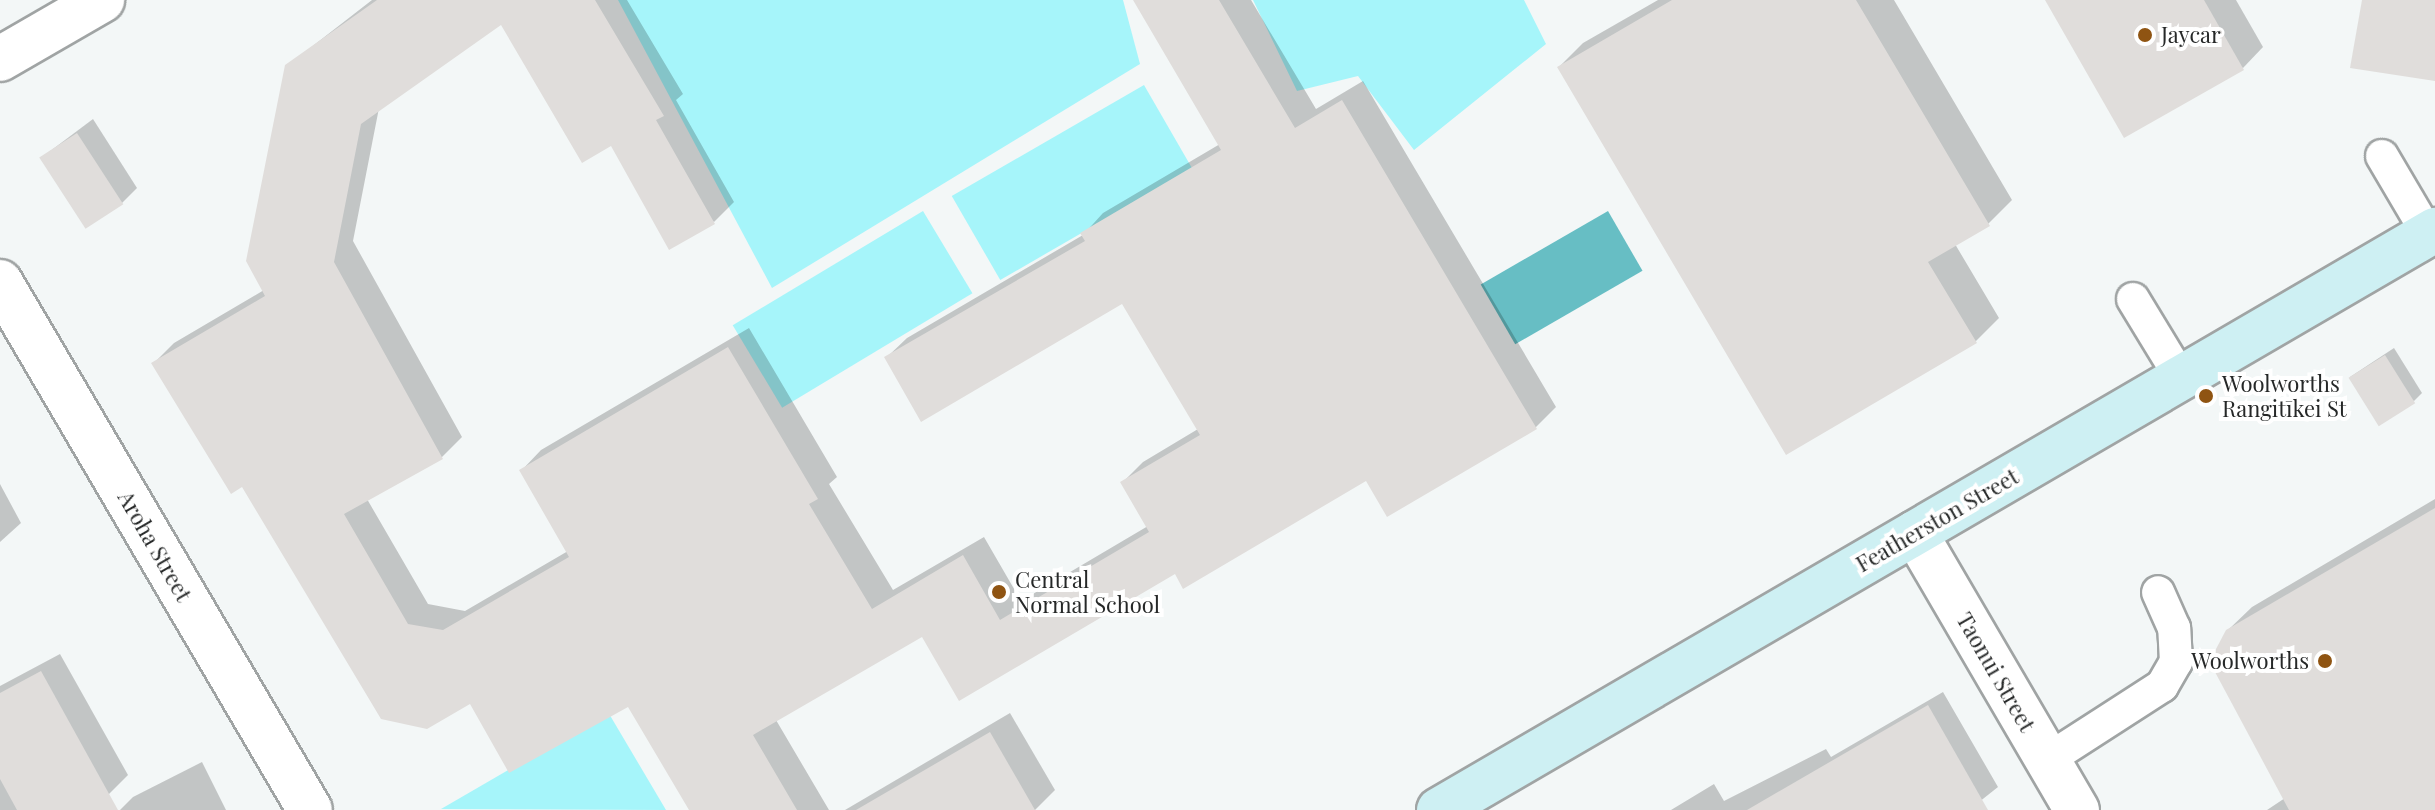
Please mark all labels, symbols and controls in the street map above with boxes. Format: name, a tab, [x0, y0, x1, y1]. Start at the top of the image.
place label: Jaycar	[2161, 22, 2221, 48]
marker: Jaycar	[2136, 26, 2154, 44]
place label: Woolworths Rangitīkei St	[2222, 370, 2347, 422]
marker: Woolworths Rangitīkei St	[2197, 387, 2215, 405]
street label: Featherston Street	[1851, 463, 2023, 577]
street label: Aroha Street	[113, 486, 197, 606]
place label: Central Normal School	[1015, 566, 1160, 618]
marker: Central Normal School	[990, 583, 1008, 601]
street label: Taonui Street	[1951, 608, 2041, 736]
place label: Woolworths	[2191, 648, 2309, 674]
marker: Woolworths	[2316, 652, 2334, 670]

